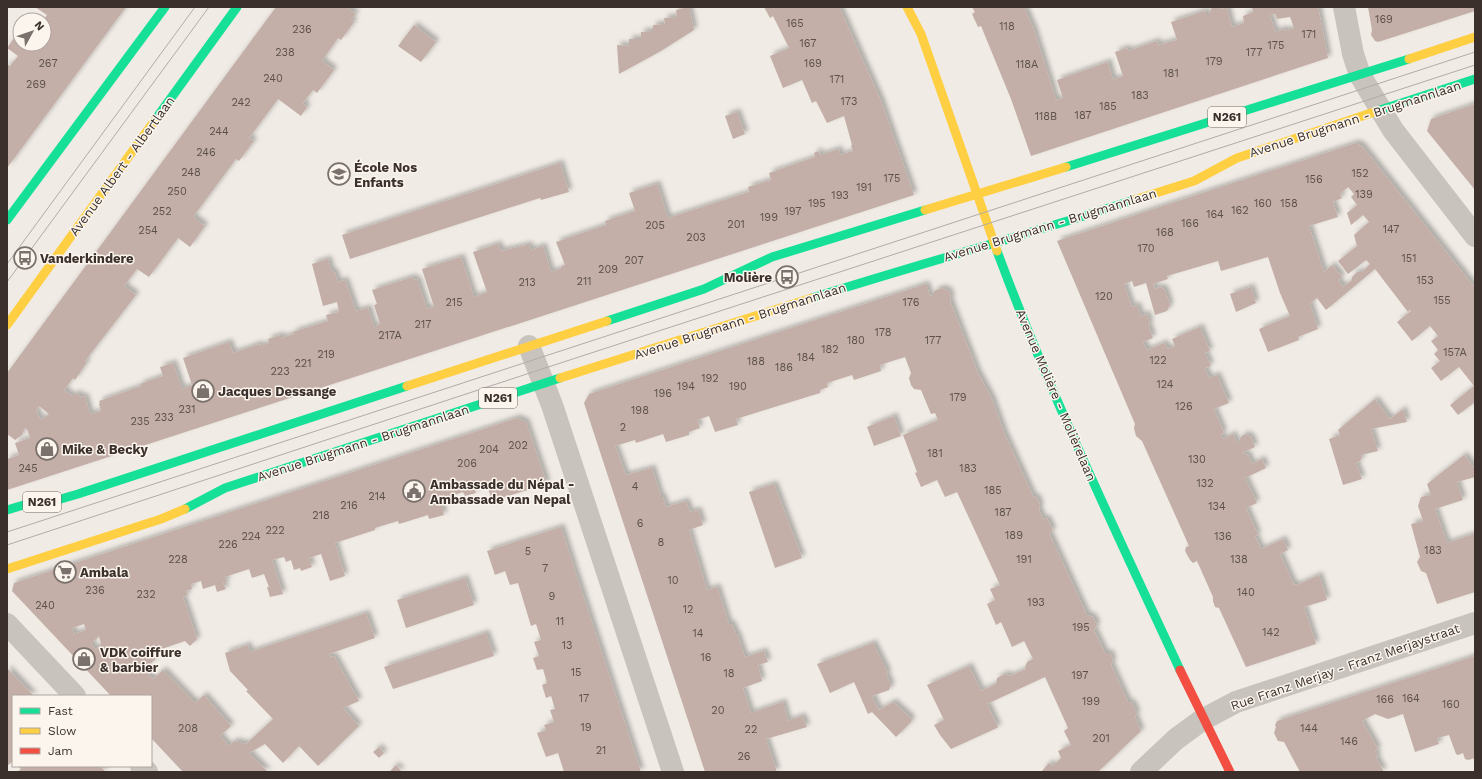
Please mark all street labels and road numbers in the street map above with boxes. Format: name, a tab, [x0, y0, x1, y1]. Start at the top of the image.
street label: Avenue Brugmann - Brugmannlaan	[1247, 78, 1463, 160]
street label: Avenue Albert - Albertlaan	[66, 93, 178, 239]
road number: N261	[1208, 107, 1246, 127]
street label: Avenue Brugmann - Brugmannlaan	[942, 185, 1158, 265]
street label: Avenue Brugmann - Brugmannlaan	[632, 280, 848, 362]
street label: Avenue Molière - Molièrelaan	[1013, 307, 1099, 483]
road number: N261	[479, 388, 517, 408]
street label: Avenue Brugmann - Brugmannlaan	[255, 402, 471, 484]
road number: N261	[23, 492, 61, 512]
street label: Rue Franz Merjay - Franz Merjaystraat	[1228, 620, 1462, 713]

